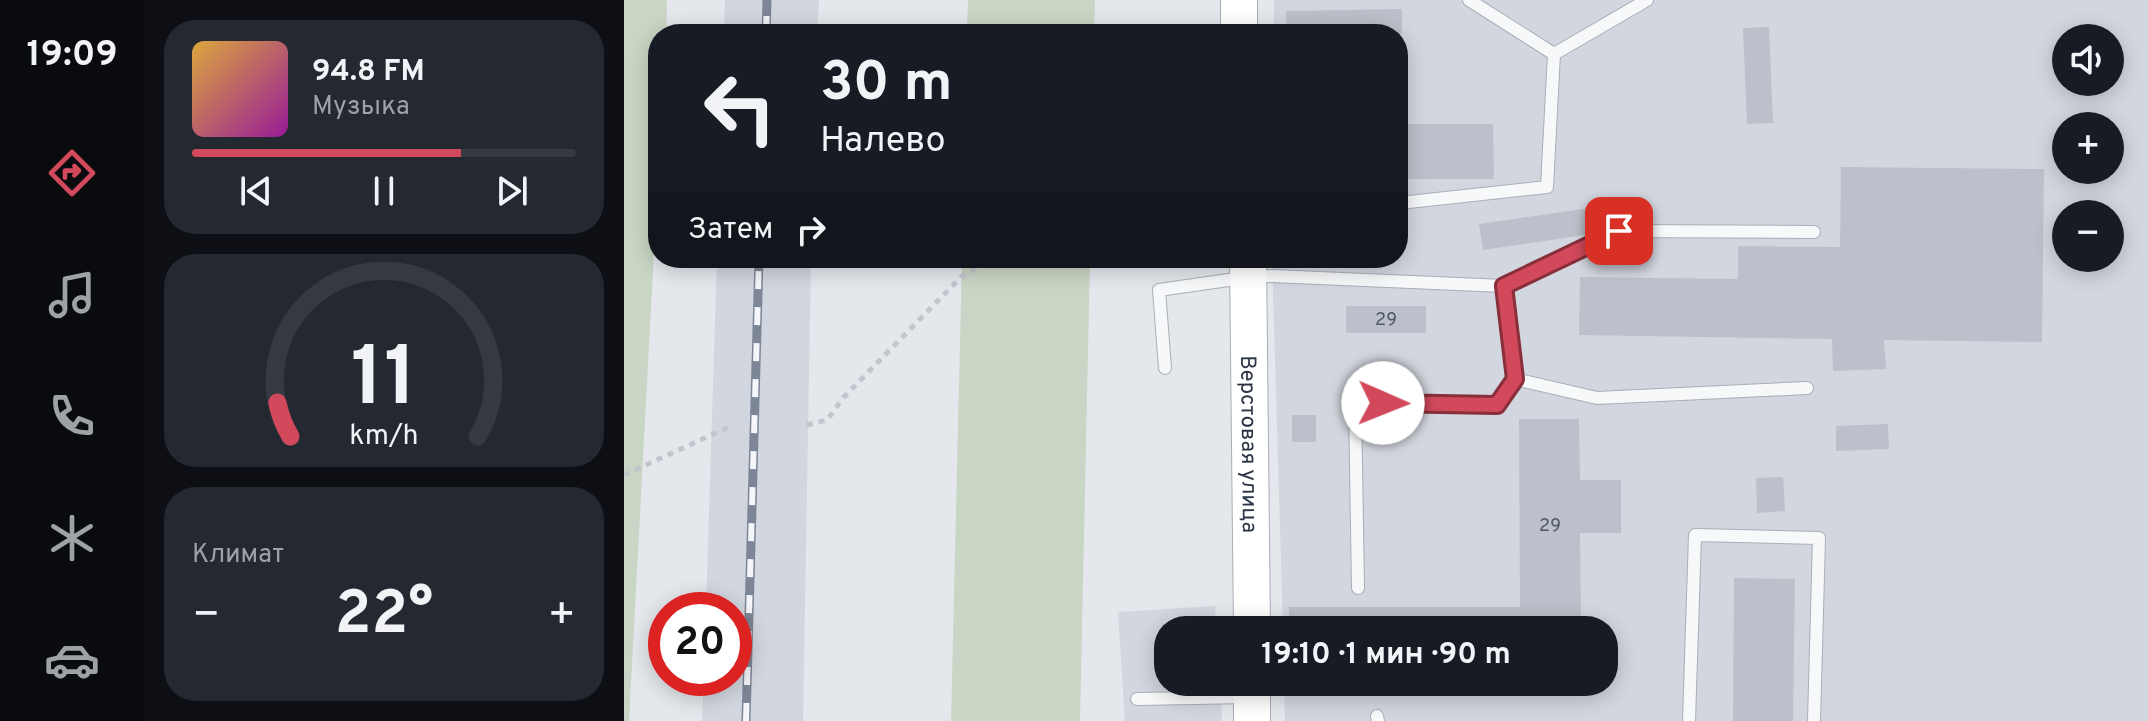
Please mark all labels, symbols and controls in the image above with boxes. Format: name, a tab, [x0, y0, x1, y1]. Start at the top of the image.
map controls	[2052, 24, 2124, 272]
button: sound	[2052, 24, 2124, 96]
text: 19:09	[26, 33, 118, 79]
text: 30 m	[820, 50, 953, 120]
text: 94.8 FM	[312, 54, 425, 91]
icon: left	[688, 56, 792, 160]
text: Музыка	[312, 91, 410, 124]
button: +	[2052, 112, 2124, 184]
text: Налево	[820, 119, 946, 165]
icon: directions	[44, 145, 100, 201]
icon: previous	[234, 169, 278, 213]
icon: pause	[362, 169, 406, 213]
icon: next	[490, 169, 534, 213]
pin	[1585, 197, 1653, 265]
button: −	[2052, 200, 2124, 272]
icon: right	[789, 208, 833, 252]
icon: arrive	[1597, 209, 1641, 253]
text: Затем	[688, 212, 773, 249]
icon: music	[44, 267, 100, 323]
house number: 29	[1375, 309, 1397, 332]
text: 11	[351, 329, 417, 434]
street label: Верстовая улица	[1233, 355, 1262, 533]
position arrow	[1341, 361, 1425, 445]
icon: phone	[44, 388, 100, 444]
text: km/h	[349, 419, 419, 455]
icon: climate	[44, 510, 100, 566]
house number: 29	[1539, 515, 1561, 538]
text: Климат	[192, 539, 284, 572]
text: 22°	[335, 579, 433, 655]
text: −	[192, 589, 220, 645]
text: +	[548, 589, 576, 645]
speed limit sign: 20	[648, 592, 752, 696]
icon: car	[44, 632, 100, 688]
text: 19:10 · 1 мин · 90 m	[1261, 637, 1511, 674]

